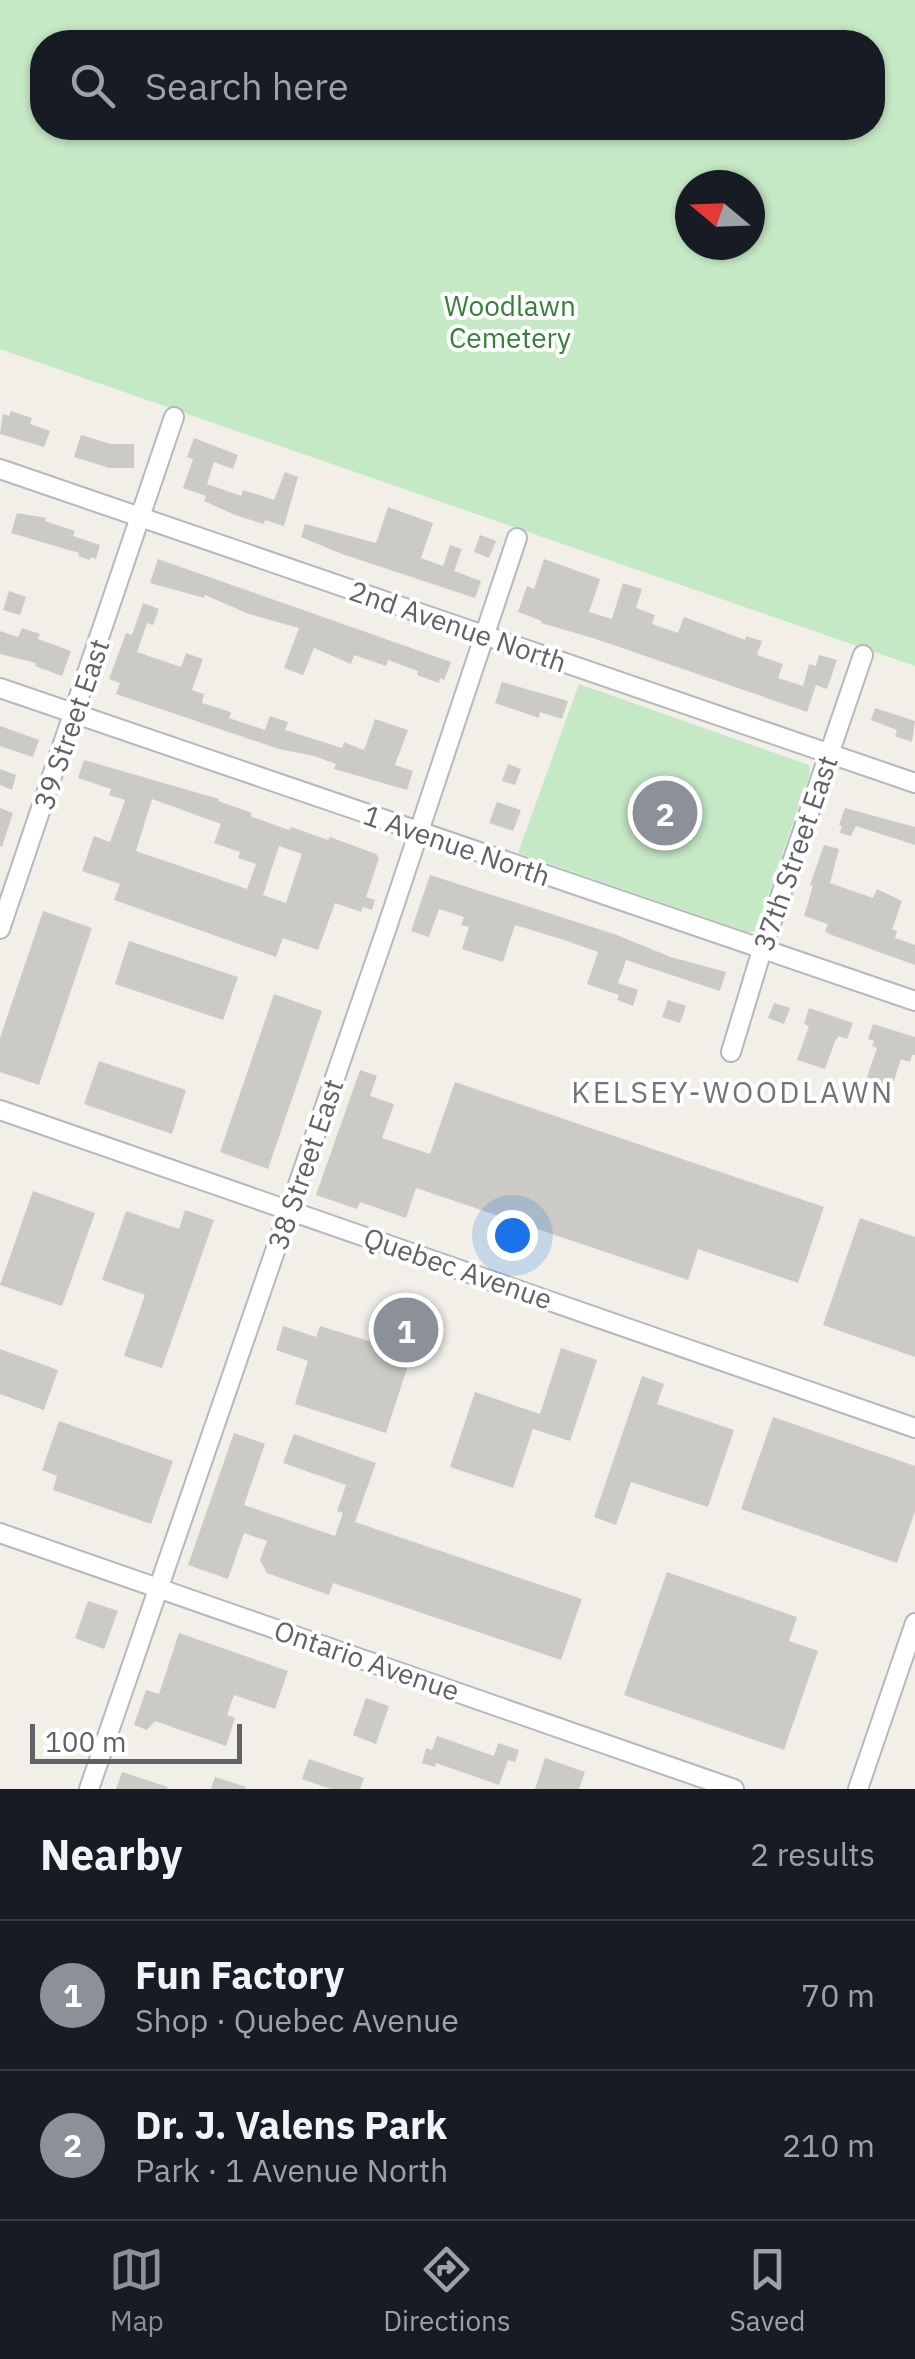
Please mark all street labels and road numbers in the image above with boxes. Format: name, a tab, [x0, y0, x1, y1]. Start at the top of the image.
street label: 2nd Avenue North	[345, 572, 571, 680]
street label: 39 Street East	[25, 634, 117, 814]
street label: 37th Street East	[744, 751, 846, 955]
street label: 1 Avenue North	[359, 796, 555, 894]
street label: 38 Street East	[259, 1074, 351, 1254]
street label: Quebec Avenue	[359, 1218, 557, 1318]
street label: Ontario Avenue	[269, 1611, 465, 1709]

